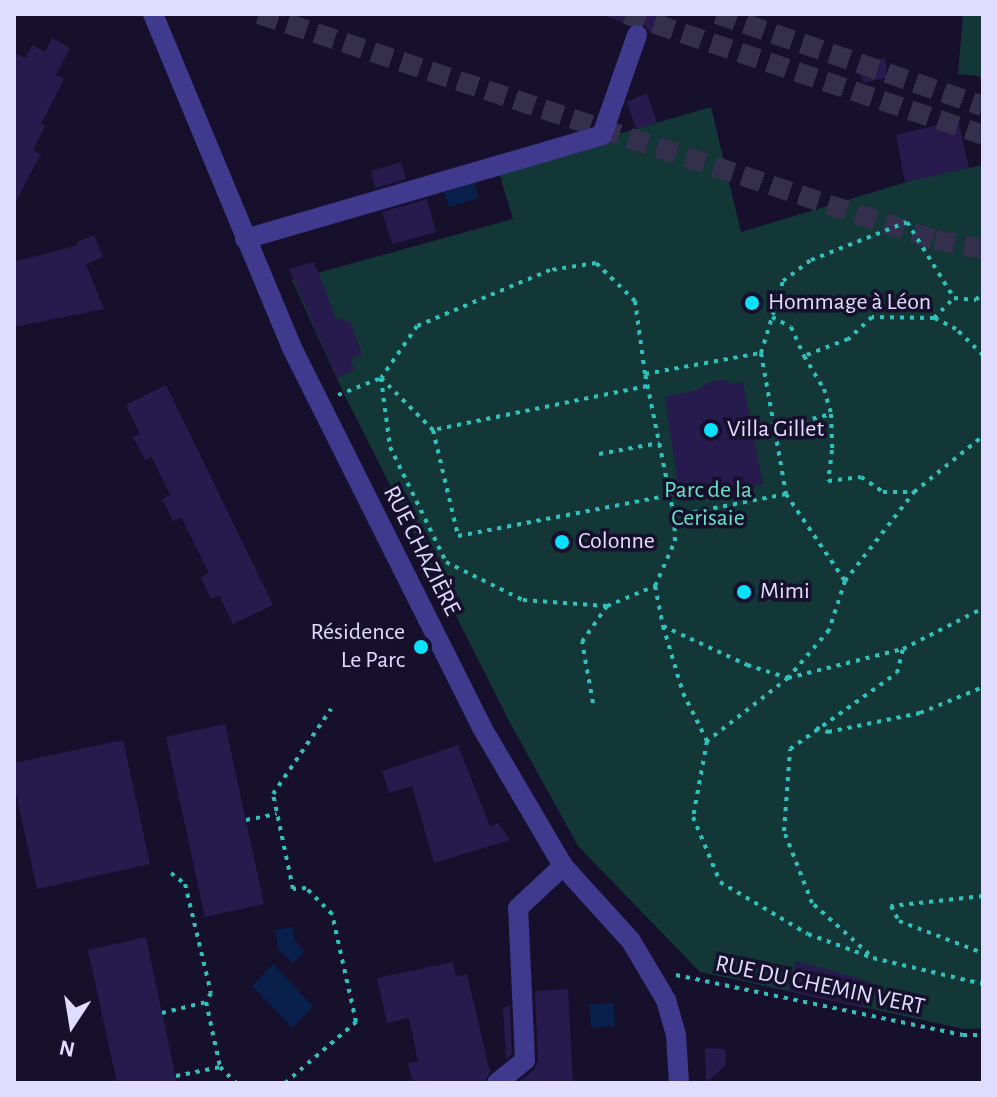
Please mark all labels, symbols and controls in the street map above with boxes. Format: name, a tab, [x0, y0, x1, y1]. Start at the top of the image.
place label: Hommage à Léon	[768, 289, 931, 317]
marker: Hommage à Léon	[743, 294, 761, 312]
place label: Villa Gillet	[727, 416, 824, 444]
marker: Villa Gillet	[702, 421, 720, 439]
park label: Parc de la Cerisaie	[664, 477, 752, 533]
street label: RUE CHAZIÈRE	[376, 481, 466, 621]
place label: Colonne	[578, 528, 655, 556]
marker: Colonne	[553, 533, 571, 551]
place label: Mimi	[760, 578, 810, 606]
marker: Mimi	[735, 583, 753, 601]
place label: Résidence Le Parc	[311, 619, 405, 675]
marker: Résidence Le Parc	[412, 638, 430, 656]
street label: RUE DU CHEMIN VERT	[713, 950, 927, 1022]
north arrow	[32, 985, 112, 1065]
text: N	[57, 1036, 77, 1061]

